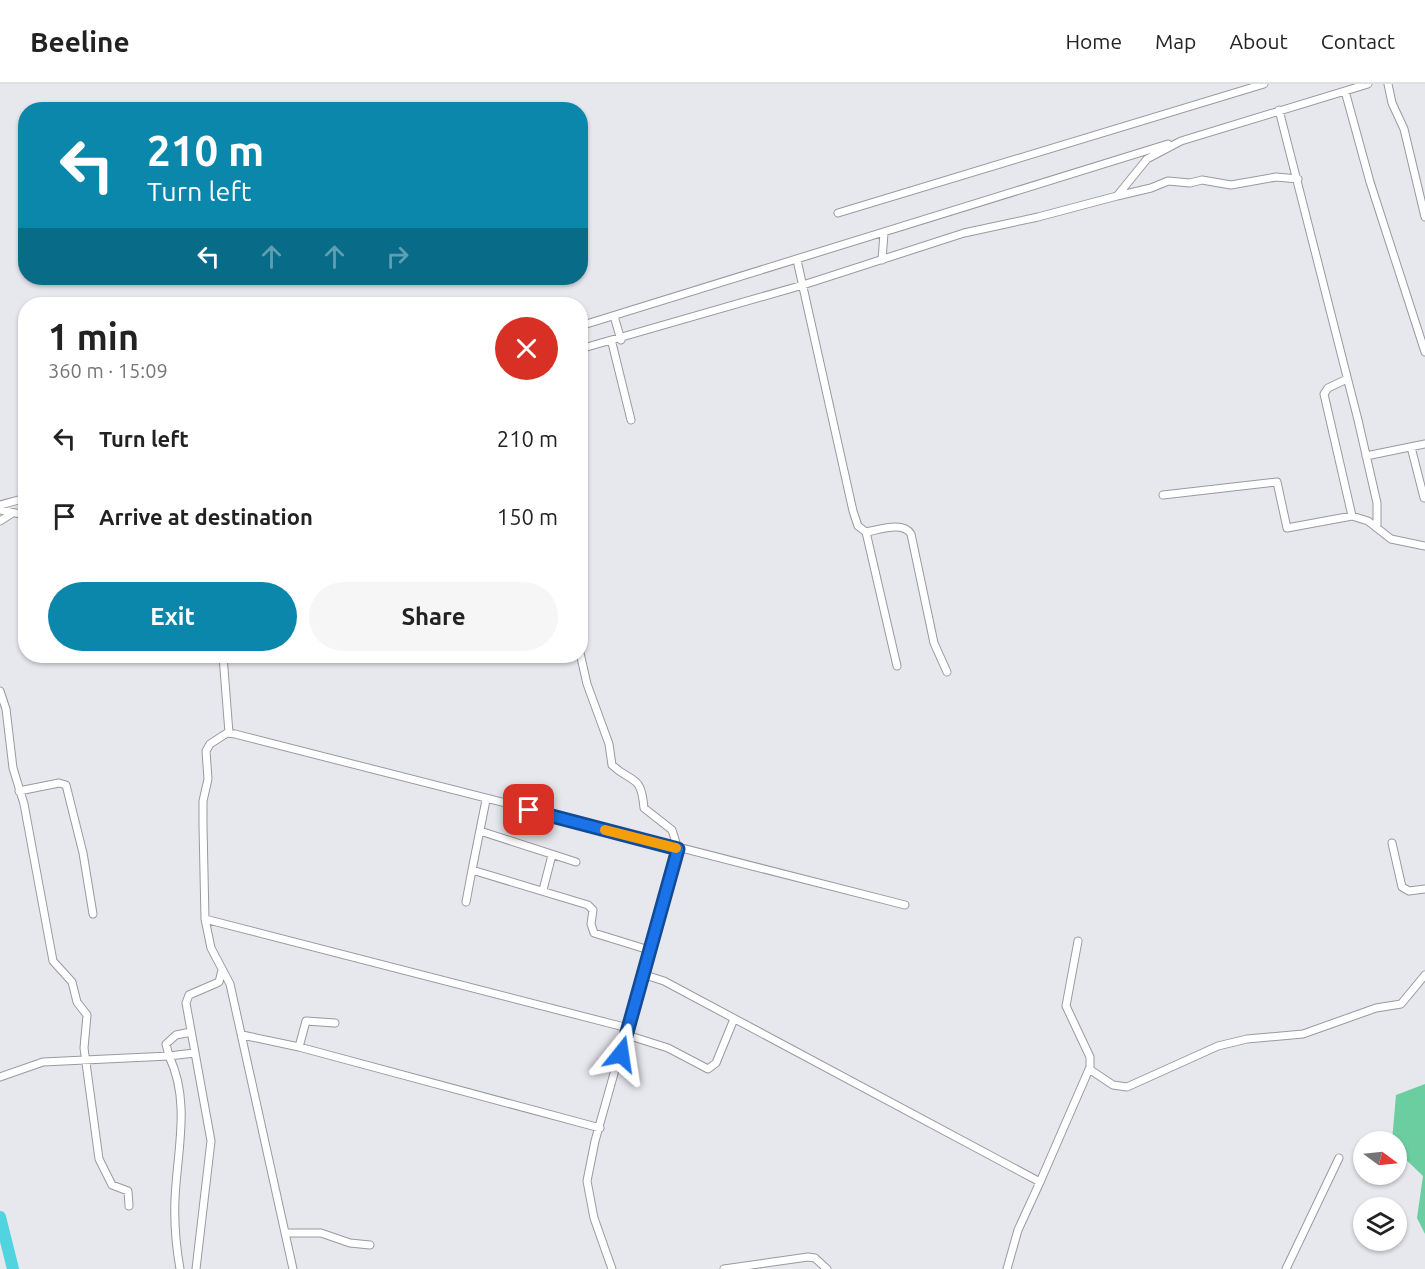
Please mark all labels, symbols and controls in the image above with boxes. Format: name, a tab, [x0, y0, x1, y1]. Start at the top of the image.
text: Beeline	[30, 26, 130, 57]
text: Home	[1065, 29, 1122, 53]
text: Map	[1155, 29, 1196, 53]
text: About	[1229, 29, 1288, 53]
text: Contact	[1321, 29, 1395, 53]
icon: left	[48, 126, 126, 204]
text: 210 m	[147, 127, 264, 174]
text: Turn left	[147, 176, 251, 206]
icon: left	[192, 240, 225, 273]
icon: ahead	[255, 240, 288, 273]
icon: ahead	[318, 240, 351, 273]
icon: right	[381, 240, 414, 273]
text: 1 min	[48, 316, 139, 357]
button: close	[495, 317, 558, 380]
text: 360 m · 15:09	[48, 359, 168, 382]
icon: left	[48, 422, 81, 455]
text: Turn left	[99, 426, 189, 451]
text: 210 m	[497, 426, 558, 451]
icon: arrive	[48, 500, 81, 533]
text: Arrive at destination	[99, 504, 313, 529]
text: 150 m	[497, 504, 558, 529]
button: Exit	[48, 582, 297, 651]
button: Share	[309, 582, 558, 651]
pin	[503, 784, 554, 835]
icon: arrive	[512, 793, 545, 826]
position arrow	[589, 1022, 653, 1086]
north arrow	[1353, 1131, 1407, 1185]
map controls	[1353, 1131, 1407, 1251]
button: layers	[1353, 1197, 1407, 1251]

